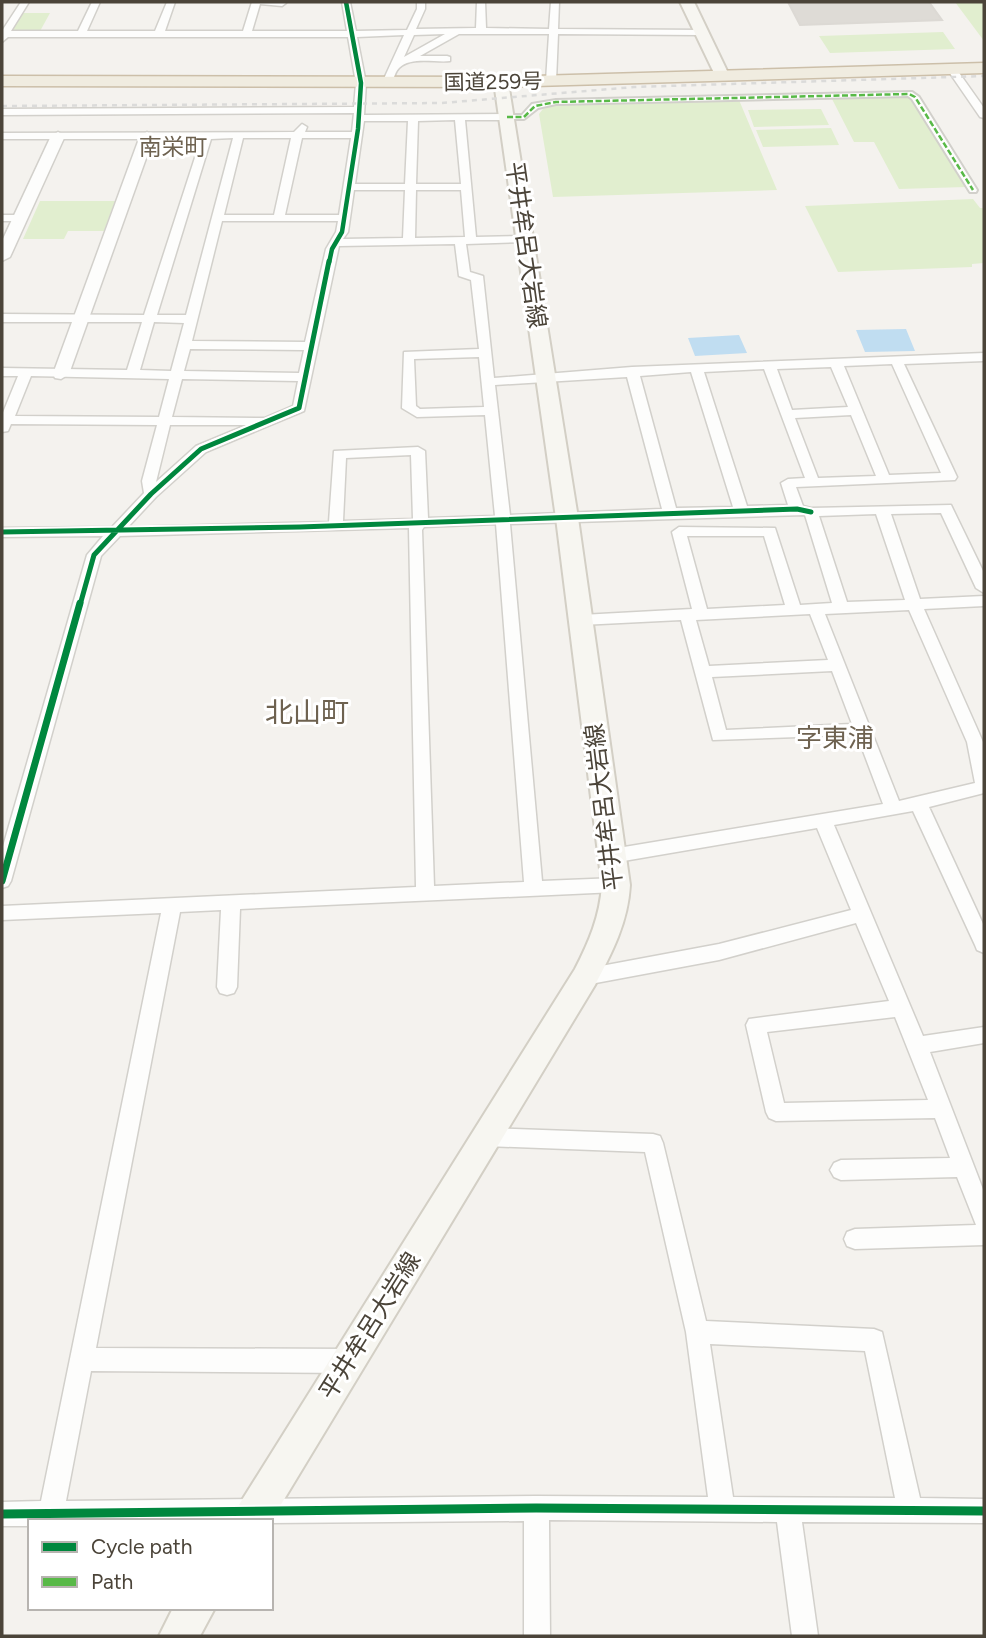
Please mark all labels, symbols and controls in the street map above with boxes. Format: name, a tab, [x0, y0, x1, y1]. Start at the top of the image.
street label: 国道259号	[443, 68, 543, 95]
district label: 南栄町	[139, 133, 208, 161]
street label: 平井牟呂大岩線	[500, 160, 553, 330]
district label: 北山町	[265, 695, 349, 729]
street label: 平井牟呂大岩線	[579, 722, 628, 892]
district label: 字東浦	[796, 722, 874, 754]
street label: 平井牟呂大岩線	[313, 1247, 426, 1405]
legend	[28, 1519, 273, 1610]
text: Cycle path	[91, 1534, 192, 1559]
text: Path	[91, 1569, 133, 1594]

